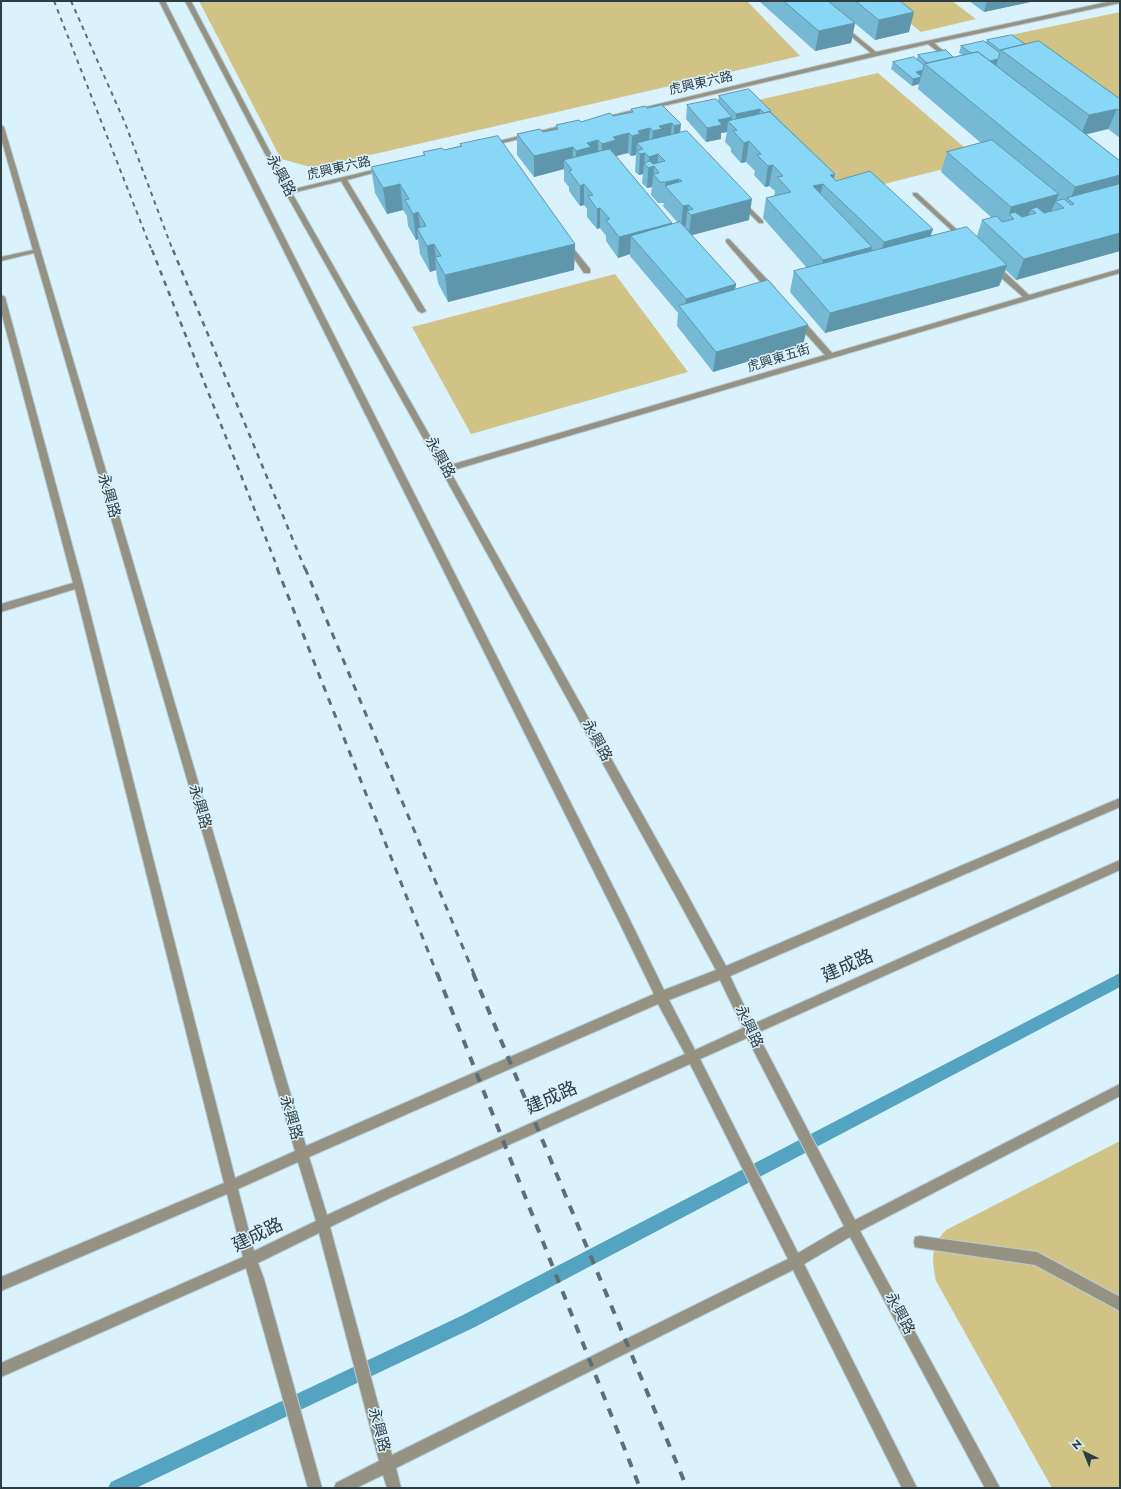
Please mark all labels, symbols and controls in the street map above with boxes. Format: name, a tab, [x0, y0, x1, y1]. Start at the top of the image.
street label: 虎興東六路	[668, 69, 734, 99]
street label: 永興路	[261, 152, 299, 200]
street label: 虎興東六路	[306, 154, 372, 184]
street label: 虎興東五街	[746, 342, 812, 376]
street label: 永興路	[420, 434, 458, 482]
street label: 永興路	[93, 472, 123, 520]
street label: 永興路	[577, 717, 615, 765]
street label: 永興路	[184, 783, 214, 831]
street label: 建成路	[819, 946, 877, 988]
street label: 永興路	[730, 1003, 766, 1051]
street label: 建成路	[523, 1078, 581, 1120]
street label: 永興路	[275, 1094, 305, 1142]
street label: 建成路	[229, 1214, 287, 1258]
street label: 永興路	[880, 1290, 918, 1338]
street label: 永興路	[363, 1406, 393, 1454]
north arrow	[1065, 1433, 1105, 1473]
text: N	[1068, 1435, 1085, 1453]

